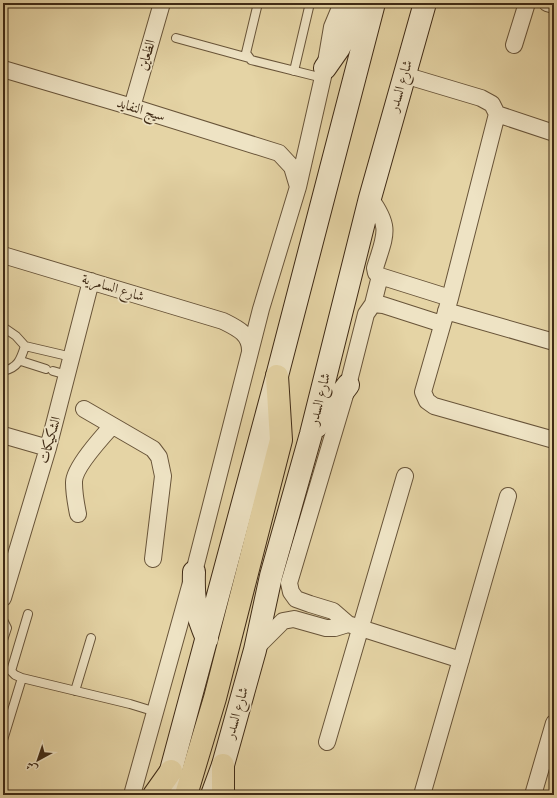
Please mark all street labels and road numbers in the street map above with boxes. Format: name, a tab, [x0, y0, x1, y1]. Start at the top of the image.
street label: الظعاين	[134, 37, 160, 73]
street label: شارع السدر	[385, 58, 419, 116]
street label: سيج النفايد	[114, 94, 167, 129]
street label: شارع السامرية	[79, 270, 147, 308]
street label: شارع السدر	[304, 371, 337, 429]
street label: الشكيكات	[35, 414, 65, 466]
street label: شارع السدر	[221, 685, 255, 743]

